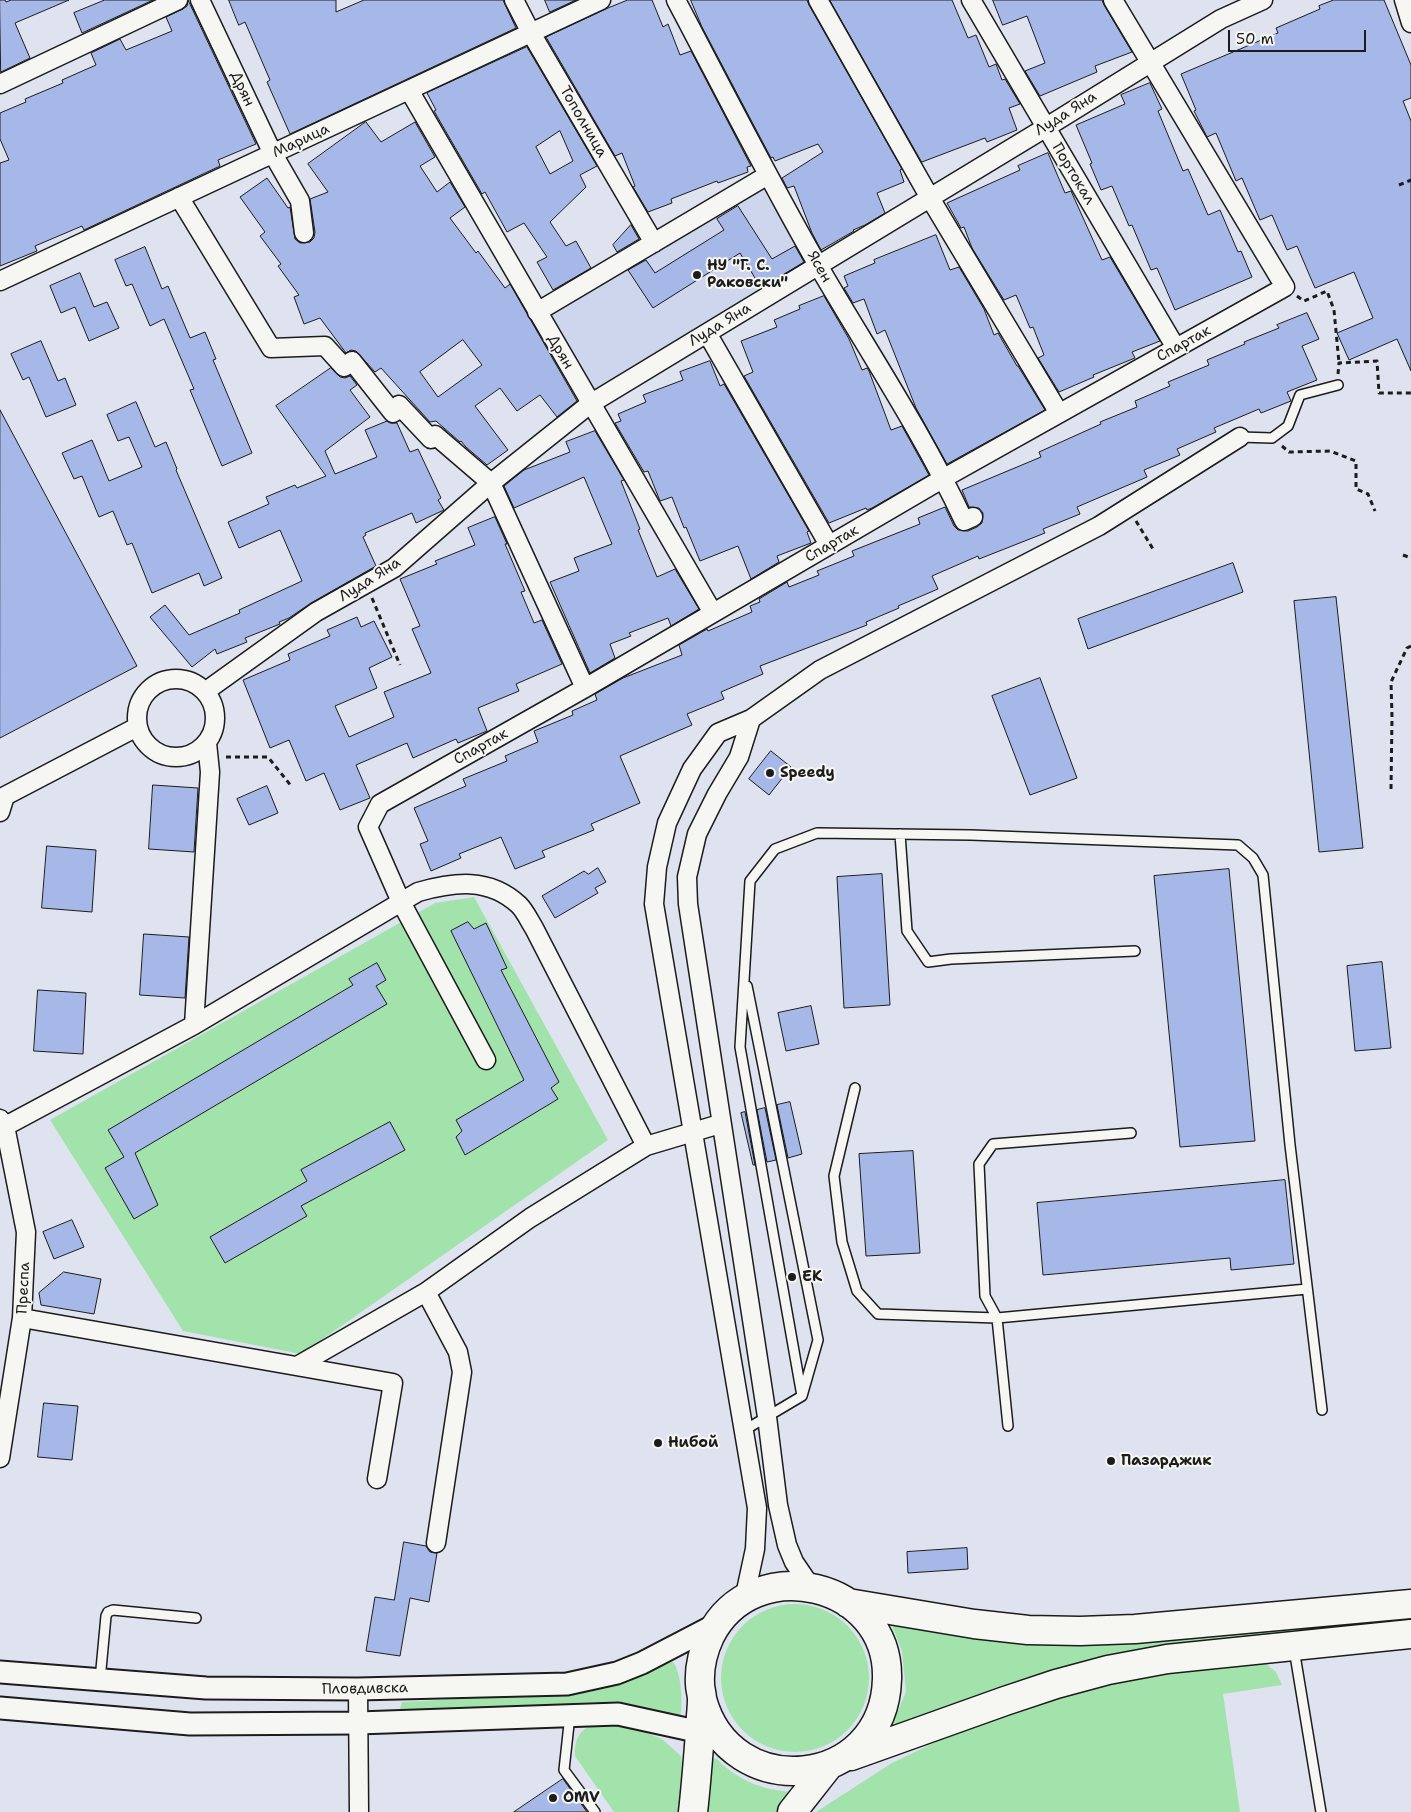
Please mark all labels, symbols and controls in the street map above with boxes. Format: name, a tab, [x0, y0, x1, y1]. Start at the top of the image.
scale bar	[1231, 20, 1368, 52]
text: 50 m	[1236, 29, 1274, 49]
street label: Дрян	[226, 69, 258, 109]
street label: Тополница	[555, 83, 611, 161]
street label: Луда Яна	[1032, 88, 1100, 140]
street label: Марица	[270, 120, 332, 162]
street label: Портокал	[1048, 140, 1098, 208]
street label: Ясен	[803, 248, 835, 286]
place label: НУ "Г. С. Раковски"	[707, 257, 788, 292]
marker: НУ "Г. С. Раковски"	[691, 269, 703, 281]
street label: Луда Яна	[686, 299, 754, 351]
street label: Спартак	[1154, 322, 1214, 366]
street label: Дрян	[543, 332, 577, 372]
street label: Спартак	[802, 521, 862, 567]
street label: Луда Яна	[336, 554, 404, 606]
street label: Спартак	[451, 725, 511, 769]
place label: Speedy	[780, 764, 835, 782]
marker: Speedy	[764, 767, 776, 779]
street label: Преспа	[14, 1262, 34, 1314]
place label: ЕК	[802, 1268, 822, 1286]
marker: ЕК	[786, 1271, 798, 1283]
place label: Нибой	[668, 1434, 718, 1452]
marker: Нибой	[652, 1437, 664, 1449]
place label: Пазарджик	[1121, 1452, 1212, 1470]
marker: Пазарджик	[1105, 1455, 1117, 1467]
street label: Пловдивска	[322, 1679, 408, 1699]
place label: OMV	[563, 1789, 600, 1807]
marker: OMV	[547, 1792, 559, 1804]

